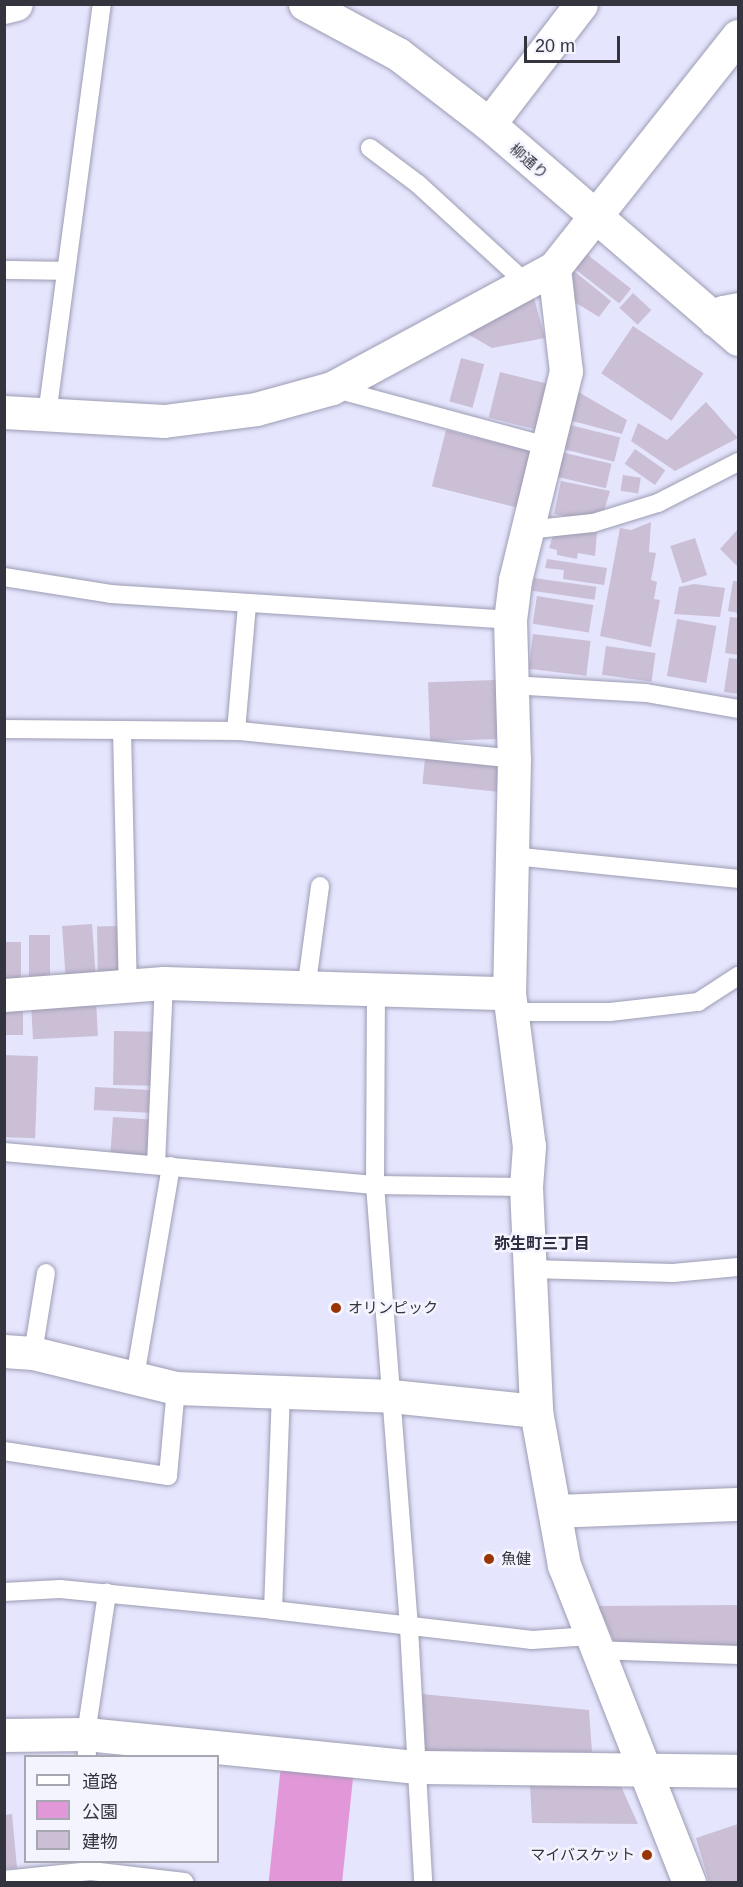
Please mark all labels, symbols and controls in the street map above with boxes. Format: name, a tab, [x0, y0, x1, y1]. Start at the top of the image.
scale bar	[527, 24, 623, 62]
text: 20 m	[535, 36, 575, 56]
street label: 柳通り	[506, 139, 552, 183]
district label: 弥生町三丁目	[494, 1234, 590, 1254]
place label: オリンピック	[348, 1299, 438, 1317]
marker: オリンピック	[329, 1301, 343, 1315]
place label: 魚健	[501, 1550, 531, 1568]
marker: 魚健	[482, 1552, 496, 1566]
legend	[24, 1755, 219, 1863]
text: 道路	[82, 1772, 118, 1792]
text: 公園	[82, 1802, 118, 1822]
text: 建物	[82, 1832, 118, 1852]
place label: マイバスケット	[530, 1846, 635, 1864]
marker: マイバスケット	[640, 1848, 654, 1862]

